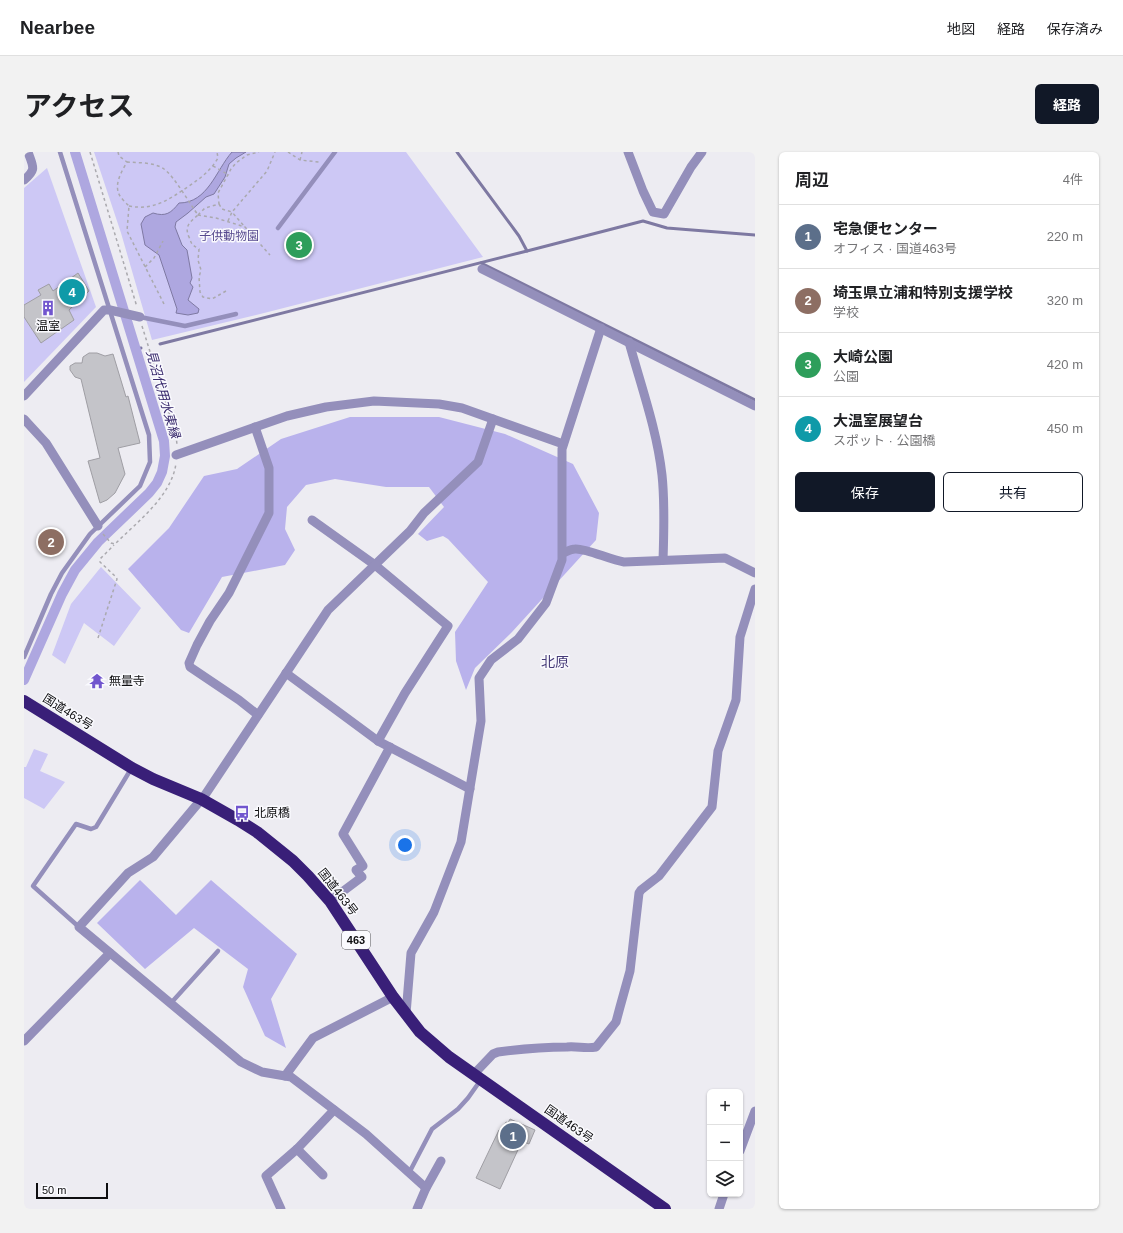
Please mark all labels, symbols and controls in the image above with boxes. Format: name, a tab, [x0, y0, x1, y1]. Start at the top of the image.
text: Nearbee	[20, 17, 95, 38]
text: 地図	[947, 21, 975, 37]
text: 経路	[997, 21, 1025, 37]
text: 保存済み	[1047, 21, 1103, 37]
button: 経路	[1035, 84, 1099, 124]
text: アクセス	[24, 91, 135, 122]
text: 周辺	[795, 171, 829, 190]
text: 4件	[1063, 172, 1083, 187]
text: 宅急便センター	[833, 220, 938, 237]
park label: 子供動物園	[199, 229, 259, 243]
text: 1	[804, 229, 812, 244]
text: 220 m	[1047, 229, 1083, 244]
pin: 3	[286, 230, 312, 260]
text: オフィス · 国道463号	[833, 241, 957, 256]
pin: 4	[59, 277, 85, 307]
text: 埼玉県立浦和特別支援学校	[833, 284, 1013, 301]
text: 2	[804, 293, 812, 308]
text: 320 m	[1047, 293, 1083, 308]
building icon: 温室	[39, 299, 57, 317]
text: 学校	[833, 305, 859, 320]
place label: 温室	[36, 319, 60, 333]
water label: 見沼代用水東縁	[143, 348, 183, 442]
text: 大崎公園	[833, 348, 893, 365]
text: 3	[804, 357, 812, 372]
text: 420 m	[1047, 357, 1083, 372]
text: 公園	[833, 369, 859, 384]
text: 大温室展望台	[833, 412, 923, 429]
text: 4	[804, 421, 812, 436]
text: 450 m	[1047, 421, 1083, 436]
text: スポット · 公園橋	[833, 433, 936, 448]
button: 保存	[795, 472, 935, 512]
button: 共有	[943, 472, 1083, 512]
pin: 2	[38, 527, 64, 557]
district label: 北原	[541, 654, 569, 670]
temple icon: 無量寺	[88, 672, 106, 690]
place label: 無量寺	[109, 674, 145, 688]
street label: 国道463号	[41, 691, 95, 733]
bus stop icon: 北原橋	[233, 804, 251, 822]
place label: 北原橋	[254, 806, 290, 820]
your location	[395, 835, 415, 855]
street label: 国道463号	[315, 866, 361, 918]
road number: 463	[342, 931, 370, 949]
map controls	[707, 1089, 743, 1197]
button: +	[707, 1089, 743, 1125]
street label: 国道463号	[542, 1102, 596, 1146]
pin: 1	[500, 1121, 526, 1151]
button: −	[707, 1125, 743, 1161]
button: layers	[707, 1161, 743, 1197]
scale bar	[36, 1181, 108, 1200]
text: 50 m	[42, 1184, 66, 1196]

